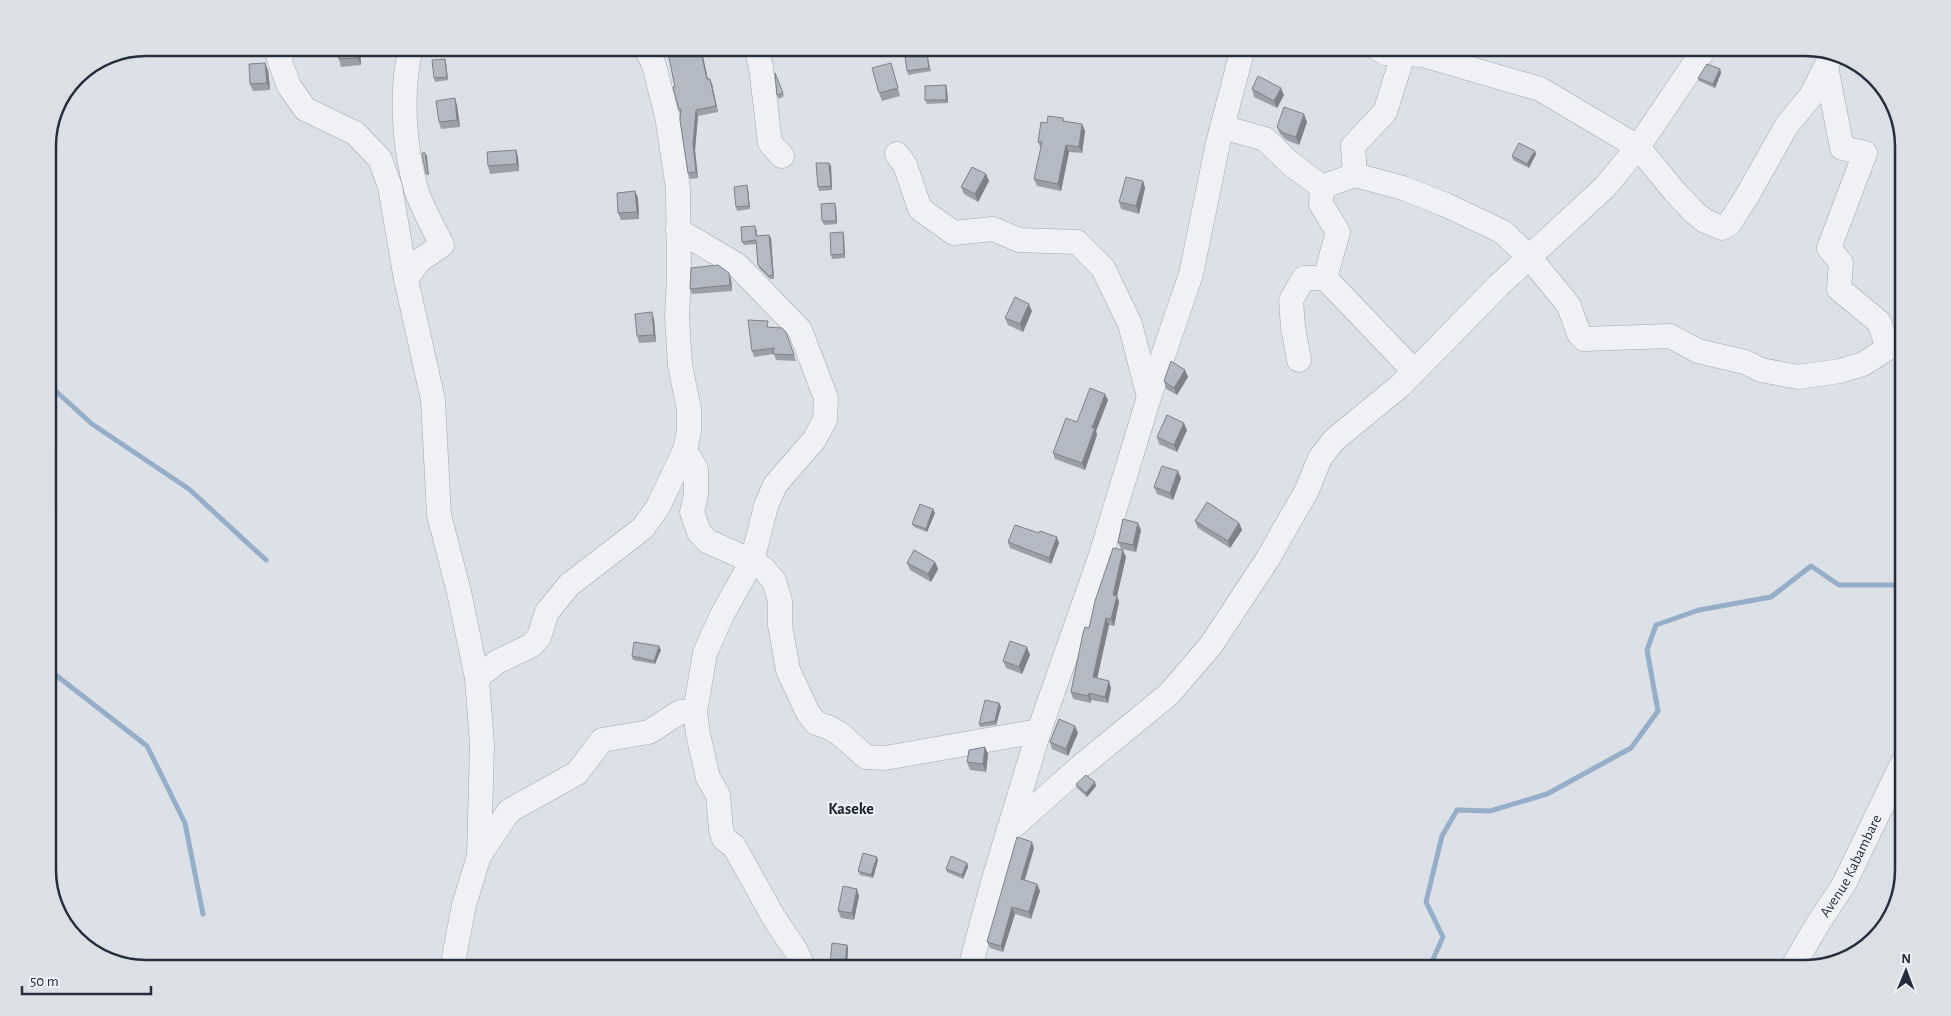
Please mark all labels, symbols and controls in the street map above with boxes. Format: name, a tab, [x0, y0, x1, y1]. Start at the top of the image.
district label: Kaseke	[828, 801, 874, 817]
street label: Avenue Kabambare	[1817, 812, 1884, 920]
north arrow	[1881, 946, 1931, 996]
text: N	[1901, 952, 1911, 966]
scale bar	[22, 964, 151, 996]
text: 50 m	[30, 974, 59, 989]

